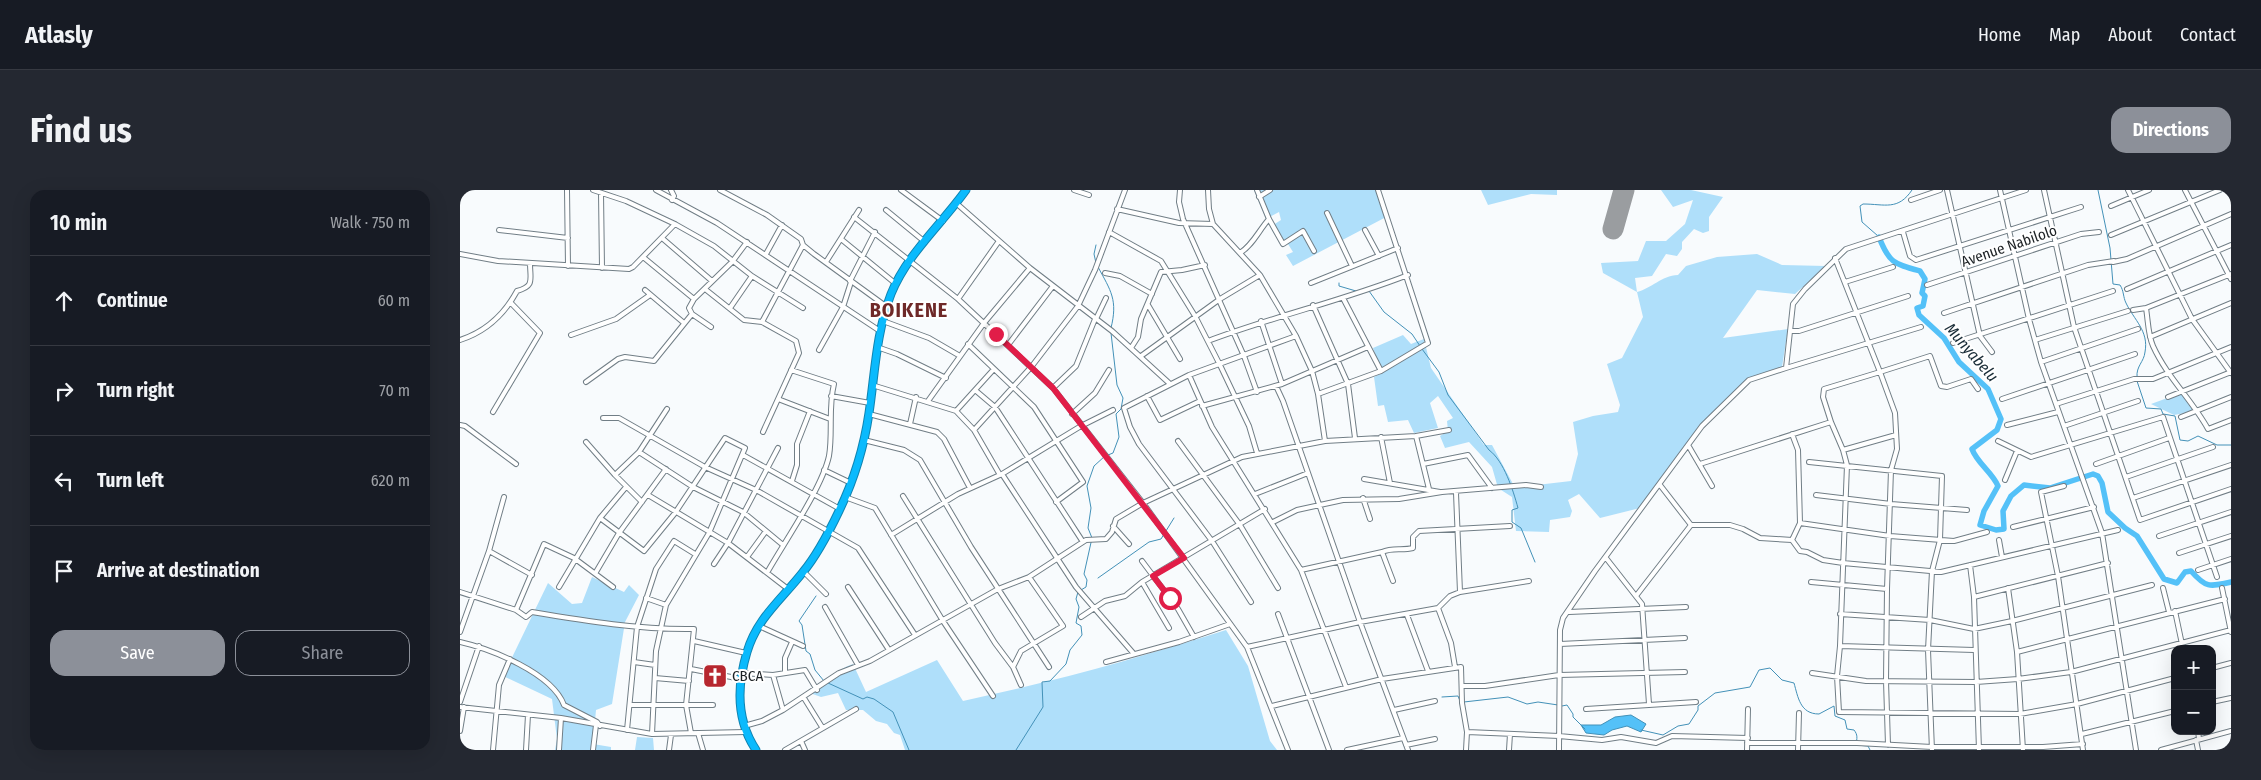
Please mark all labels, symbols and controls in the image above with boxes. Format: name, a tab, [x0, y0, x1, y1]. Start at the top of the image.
text: Atlasly	[25, 21, 93, 49]
text: Home	[1978, 24, 2021, 46]
text: Map	[2049, 24, 2080, 46]
text: About	[2108, 24, 2152, 46]
text: Contact	[2180, 24, 2236, 46]
button: Directions	[2111, 107, 2231, 153]
text: Find us	[30, 109, 132, 151]
text: 10 min	[50, 210, 107, 236]
text: Walk · 750 m	[330, 213, 410, 232]
street label: Avenue Nabilolo	[1959, 221, 2059, 271]
icon: ahead	[50, 287, 78, 315]
text: Continue	[97, 289, 168, 312]
text: 60 m	[378, 291, 410, 310]
district label: BOIKENE	[870, 298, 948, 322]
water label: Munyabelu	[1941, 319, 2002, 386]
route end	[985, 323, 1008, 346]
icon: right	[50, 377, 78, 405]
text: Turn right	[97, 379, 174, 402]
text: 70 m	[379, 381, 410, 400]
icon: left	[50, 467, 78, 495]
text: Turn left	[97, 469, 164, 492]
text: 620 m	[371, 471, 410, 490]
icon: arrive	[50, 557, 78, 585]
text: Arrive at destination	[97, 559, 260, 582]
route start	[1159, 587, 1182, 610]
button: Save	[50, 630, 225, 676]
button: Share	[235, 630, 410, 676]
map controls	[2171, 645, 2216, 735]
button: +	[2171, 645, 2216, 690]
church icon: CBCA	[702, 663, 728, 689]
place label: CBCA	[732, 667, 763, 685]
button: −	[2171, 690, 2216, 735]

